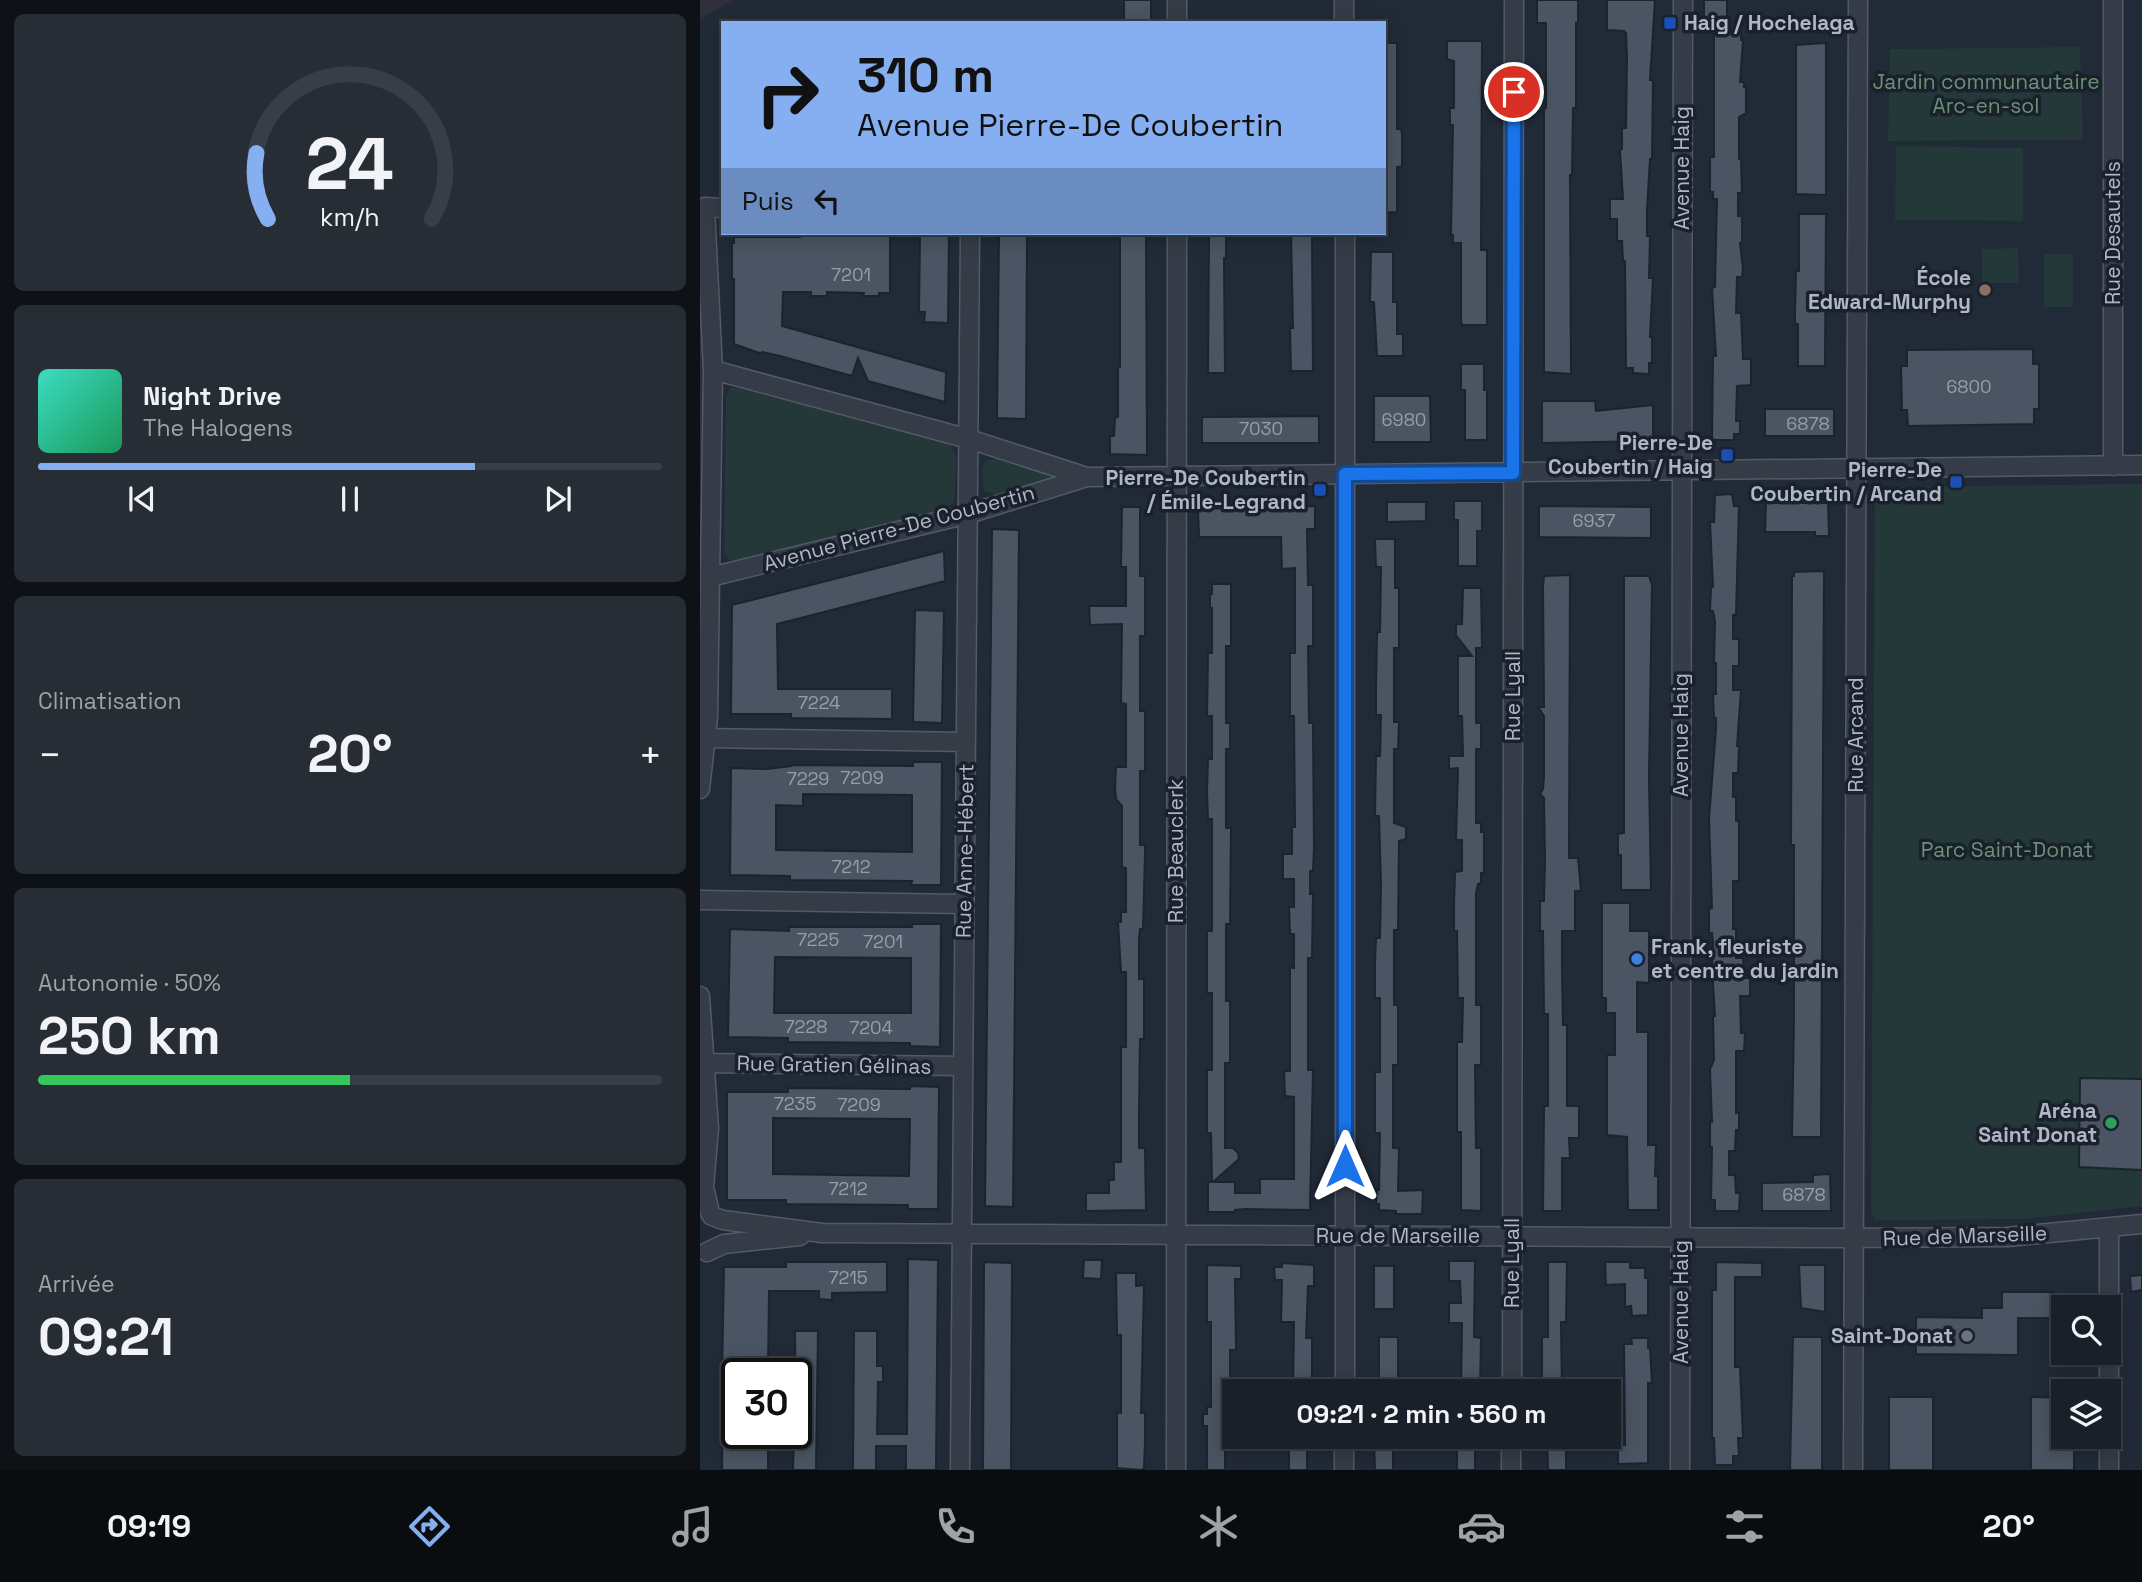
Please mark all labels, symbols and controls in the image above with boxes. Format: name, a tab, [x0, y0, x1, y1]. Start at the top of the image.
place label: Haig / Hochelaga	[1684, 9, 1855, 36]
marker: Haig / Hochelaga	[1662, 15, 1678, 31]
text: 310 m	[857, 44, 994, 106]
icon: right	[742, 49, 833, 140]
pin	[1484, 62, 1544, 122]
park label: Jardin communautaire Arc-en-sol	[1872, 68, 2100, 119]
icon: arrive	[1495, 73, 1533, 111]
text: Avenue Pierre-De Coubertin	[857, 105, 1283, 145]
street label: Avenue Haig	[1668, 106, 1695, 230]
text: 24	[306, 117, 394, 210]
street label: Rue Desautels	[2099, 161, 2126, 305]
icon: left	[808, 182, 846, 220]
text: Puis	[742, 184, 794, 218]
text: km/h	[320, 200, 380, 232]
house number: 7201	[831, 263, 871, 286]
place label: École Edward-Murphy	[1808, 264, 1971, 315]
marker: École Edward-Murphy	[1977, 282, 1993, 298]
house number: 6800	[1946, 375, 1992, 398]
text: Night Drive	[143, 379, 281, 413]
house number: 6980	[1382, 408, 1426, 431]
house number: 6878	[1786, 412, 1830, 435]
text: The Halogens	[143, 413, 293, 443]
house number: 7030	[1239, 417, 1283, 440]
place label: Pierre-De Coubertin / Haig	[1548, 429, 1713, 480]
marker: Pierre-De Coubertin / Haig	[1719, 447, 1735, 463]
place label: Pierre-De Coubertin / Arcand	[1750, 456, 1942, 507]
place label: Pierre-De Coubertin / Émile-Legrand	[1105, 464, 1306, 515]
marker: Pierre-De Coubertin / Arcand	[1948, 474, 1964, 490]
street label: Avenue Pierre-De Coubertin	[760, 478, 1038, 577]
icon: previous	[123, 480, 161, 518]
icon: pause	[331, 480, 369, 518]
icon: next	[539, 480, 577, 518]
marker: Pierre-De Coubertin / Émile-Legrand	[1312, 482, 1328, 498]
house number: 6937	[1572, 509, 1616, 532]
street label: Rue Lyall	[1499, 651, 1526, 741]
street label: Avenue Haig	[1667, 673, 1694, 797]
street label: Rue Arcand	[1842, 677, 1869, 793]
text: Climatisation	[38, 686, 182, 716]
house number: 7224	[798, 691, 840, 714]
text: 20°	[307, 721, 393, 787]
text: −	[38, 731, 62, 779]
text: +	[638, 731, 662, 779]
street label: Rue Anne-Hébert	[949, 764, 980, 938]
house number: 7209	[840, 766, 884, 789]
house number: 7229	[787, 767, 829, 790]
street label: Rue Beauclerk	[1162, 779, 1189, 923]
park label: Parc Saint-Donat	[1921, 836, 2093, 863]
house number: 7212	[831, 855, 871, 878]
house number: 7225	[797, 928, 839, 951]
house number: 7201	[863, 930, 903, 953]
place label: Frank, fleuriste et centre du jardin	[1651, 933, 1839, 984]
marker: Frank, fleuriste et centre du jardin	[1629, 951, 1645, 967]
text: Autonomie · 50%	[38, 968, 221, 998]
text: 250 km	[38, 1003, 221, 1069]
house number: 7228	[785, 1015, 827, 1038]
house number: 7204	[849, 1016, 893, 1039]
street label: Rue Gratien Gélinas	[736, 1049, 932, 1080]
house number: 7235	[774, 1092, 816, 1115]
house number: 7209	[837, 1093, 881, 1116]
place label: Aréna Saint Donat	[1978, 1097, 2097, 1148]
marker: Aréna Saint Donat	[2103, 1115, 2119, 1131]
position arrow	[1308, 1129, 1382, 1203]
house number: 7212	[828, 1177, 868, 1200]
house number: 6878	[1782, 1183, 1826, 1206]
street label: Rue Lyall	[1498, 1218, 1525, 1308]
street label: Rue de Marseille	[1882, 1219, 2048, 1252]
street label: Rue de Marseille	[1316, 1222, 1480, 1249]
street label: Avenue Haig	[1667, 1240, 1694, 1364]
house number: 7215	[828, 1266, 868, 1289]
text: Arrivée	[38, 1269, 115, 1299]
map controls	[2051, 1295, 2121, 1449]
button: search	[2051, 1295, 2121, 1365]
text: 09:21	[38, 1304, 174, 1370]
place label: Saint-Donat	[1831, 1322, 1953, 1349]
marker: Saint-Donat	[1959, 1328, 1975, 1344]
speed limit sign: 30	[721, 1358, 812, 1449]
button: layers	[2051, 1379, 2121, 1449]
text: 09:21 · 2 min · 560 m	[1296, 1397, 1547, 1431]
icon: directions	[405, 1502, 454, 1551]
icon: music	[668, 1502, 717, 1551]
icon: phone	[931, 1502, 980, 1551]
icon: climate	[1194, 1502, 1243, 1551]
icon: car	[1457, 1502, 1506, 1551]
icon: filters	[1720, 1502, 1769, 1551]
text: 09:19	[107, 1506, 191, 1546]
text: 20°	[1983, 1506, 2035, 1546]

